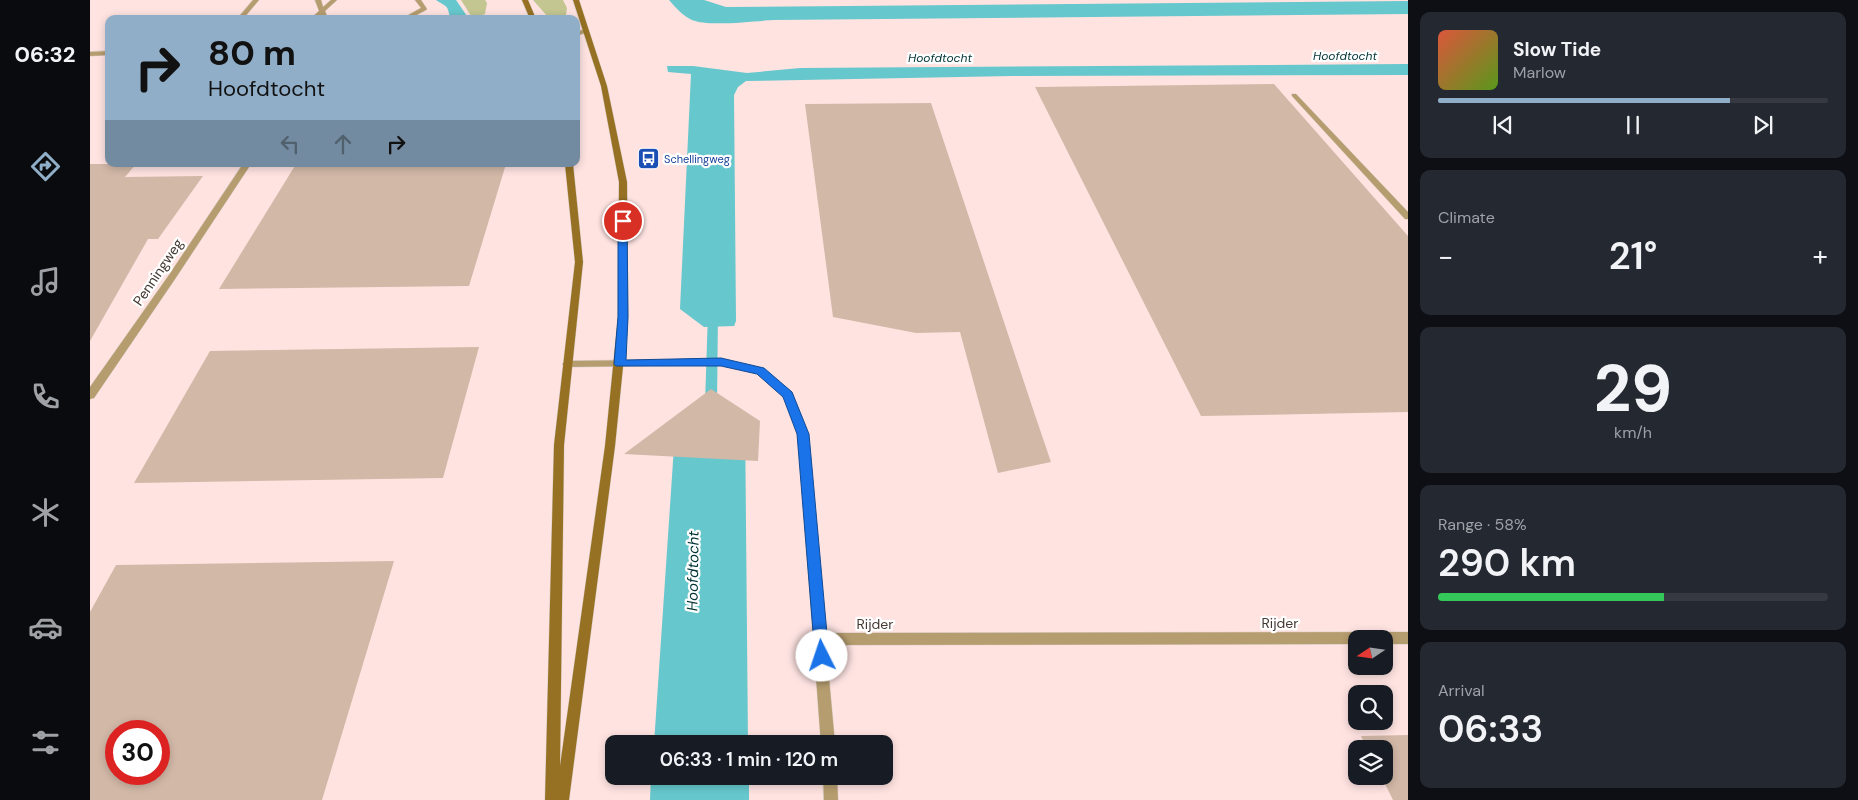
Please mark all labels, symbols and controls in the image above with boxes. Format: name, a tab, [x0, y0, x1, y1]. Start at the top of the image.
text: 80 m	[208, 30, 296, 76]
icon: right	[125, 35, 190, 100]
text: Slow Tide	[1513, 37, 1601, 62]
text: 06:32	[15, 40, 75, 69]
water label: Hoofdtocht	[1313, 48, 1377, 64]
water label: Hoofdtocht	[908, 50, 972, 66]
text: Marlow	[1513, 62, 1566, 83]
text: Hoofdtocht	[208, 74, 325, 103]
icon: previous	[1489, 111, 1517, 139]
icon: pause	[1619, 111, 1647, 139]
icon: next	[1749, 111, 1777, 139]
icon: left	[276, 130, 304, 158]
icon: ahead	[329, 130, 357, 158]
icon: right	[382, 130, 410, 158]
bus stop icon: Schellingweg	[636, 147, 660, 171]
icon: directions	[28, 149, 63, 184]
place label: Schellingweg	[664, 152, 730, 166]
pin	[602, 200, 644, 242]
icon: arrive	[609, 207, 637, 235]
text: Climate	[1438, 207, 1495, 228]
text: 21°	[1609, 231, 1657, 281]
street label: Penningweg	[129, 235, 187, 309]
text: −	[1438, 238, 1453, 275]
text: +	[1813, 238, 1828, 275]
icon: music	[28, 264, 63, 299]
text: 29	[1594, 347, 1672, 431]
icon: phone	[28, 379, 63, 414]
text: km/h	[1614, 422, 1652, 443]
icon: climate	[28, 495, 63, 530]
text: Range · 58%	[1438, 514, 1527, 535]
water label: Hoofdtocht	[682, 531, 704, 611]
text: 290 km	[1438, 538, 1576, 588]
icon: car	[28, 610, 63, 645]
street label: Rijder	[1262, 614, 1299, 632]
street label: Rijder	[857, 615, 894, 633]
position arrow	[795, 629, 847, 681]
north arrow	[1348, 630, 1392, 675]
map controls	[1348, 630, 1393, 785]
text: Arrival	[1438, 680, 1485, 701]
button: search	[1348, 685, 1393, 730]
text: 06:33	[1438, 704, 1543, 754]
speed limit sign: 30	[105, 720, 170, 785]
icon: filters	[28, 725, 63, 760]
button: layers	[1348, 740, 1393, 785]
text: 06:33 · 1 min · 120 m	[660, 747, 838, 772]

